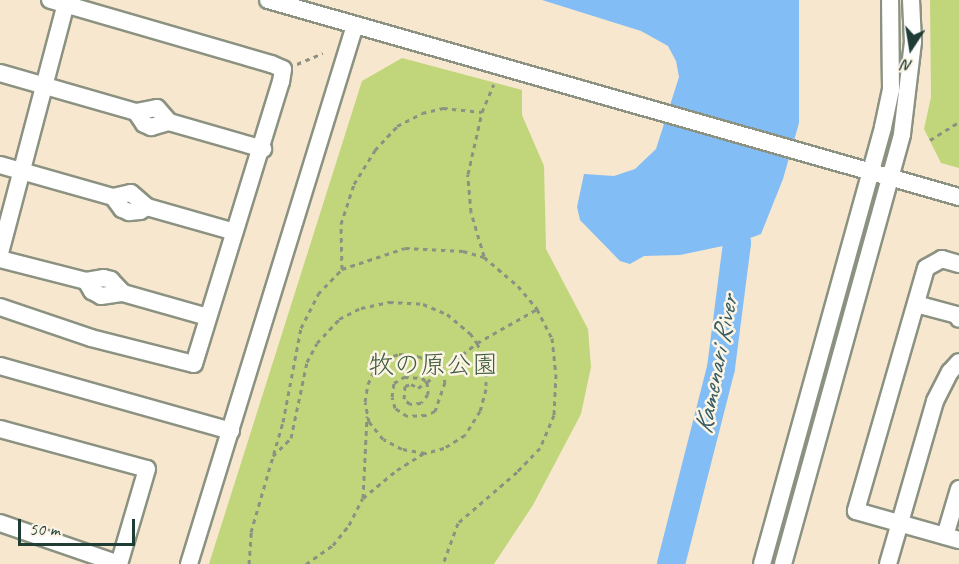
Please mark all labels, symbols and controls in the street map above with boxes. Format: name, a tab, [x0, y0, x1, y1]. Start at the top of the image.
north arrow	[881, 18, 941, 78]
text: N	[900, 55, 914, 76]
water label: Kamenari River	[687, 293, 745, 437]
park label: 牧の原公園	[368, 349, 498, 381]
scale bar	[21, 507, 138, 545]
text: 50 m	[29, 518, 60, 540]

